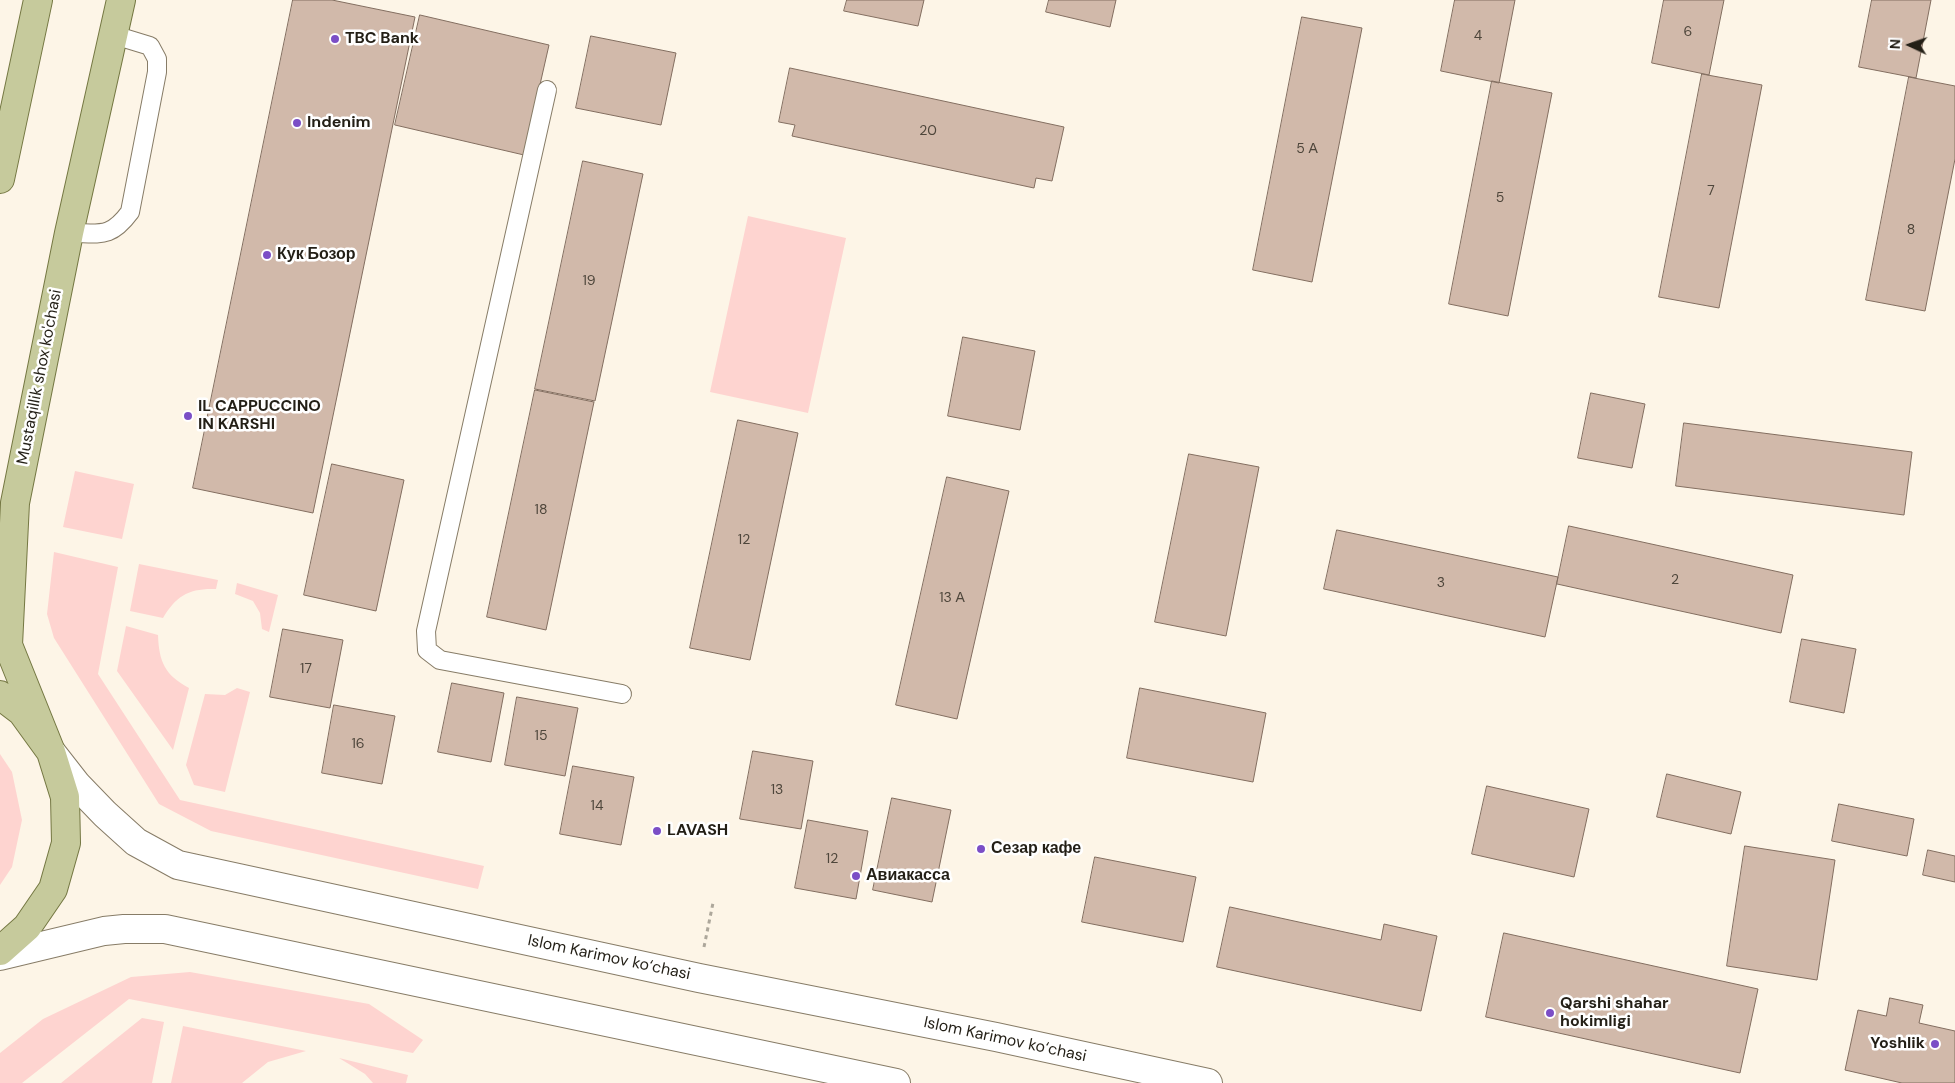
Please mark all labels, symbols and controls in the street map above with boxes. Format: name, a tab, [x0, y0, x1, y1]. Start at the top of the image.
north arrow	[1885, 20, 1935, 70]
house number: 6	[1684, 24, 1692, 40]
house number: 4	[1474, 28, 1482, 44]
place label: TBC Bank	[345, 29, 419, 49]
marker: TBC Bank	[329, 33, 341, 45]
text: N	[1886, 39, 1904, 50]
place label: Indenim	[307, 113, 371, 133]
marker: Indenim	[291, 117, 303, 129]
house number: 20	[919, 123, 937, 139]
house number: 5 А	[1296, 141, 1318, 157]
house number: 7	[1707, 183, 1715, 199]
house number: 5	[1496, 190, 1504, 206]
house number: 8	[1907, 222, 1915, 238]
place label: Кук Бозор	[277, 245, 356, 265]
marker: Кук Бозор	[261, 249, 273, 261]
house number: 19	[582, 273, 596, 289]
street label: Mustaqillik shox ko'chasi	[14, 288, 66, 466]
place label: IL CAPPUCCINO IN KARSHI	[198, 397, 321, 435]
marker: IL CAPPUCCINO IN KARSHI	[182, 410, 194, 422]
house number: 18	[535, 502, 547, 518]
house number: 12	[738, 532, 750, 548]
house number: 2	[1671, 572, 1679, 588]
house number: 3	[1437, 575, 1445, 591]
house number: 13 А	[939, 590, 965, 606]
house number: 17	[300, 661, 312, 677]
house number: 15	[535, 728, 547, 744]
house number: 16	[351, 736, 365, 752]
house number: 13	[771, 782, 783, 798]
house number: 14	[591, 798, 603, 814]
place label: LAVASH	[667, 821, 728, 841]
marker: LAVASH	[651, 825, 663, 837]
place label: Сезар кафе	[991, 839, 1081, 859]
marker: Сезар кафе	[975, 843, 987, 855]
house number: 12	[826, 851, 838, 867]
place label: Авиакасса	[866, 866, 950, 886]
marker: Авиакасса	[850, 870, 862, 882]
street label: Islom Karimov ko‘chasi	[526, 931, 692, 985]
place label: Qarshi shahar hokimligi	[1560, 994, 1669, 1032]
marker: Qarshi shahar hokimligi	[1544, 1007, 1556, 1019]
street label: Islom Karimov ko‘chasi	[922, 1013, 1088, 1067]
place label: Yoshlik	[1870, 1034, 1925, 1054]
marker: Yoshlik	[1929, 1038, 1941, 1050]

